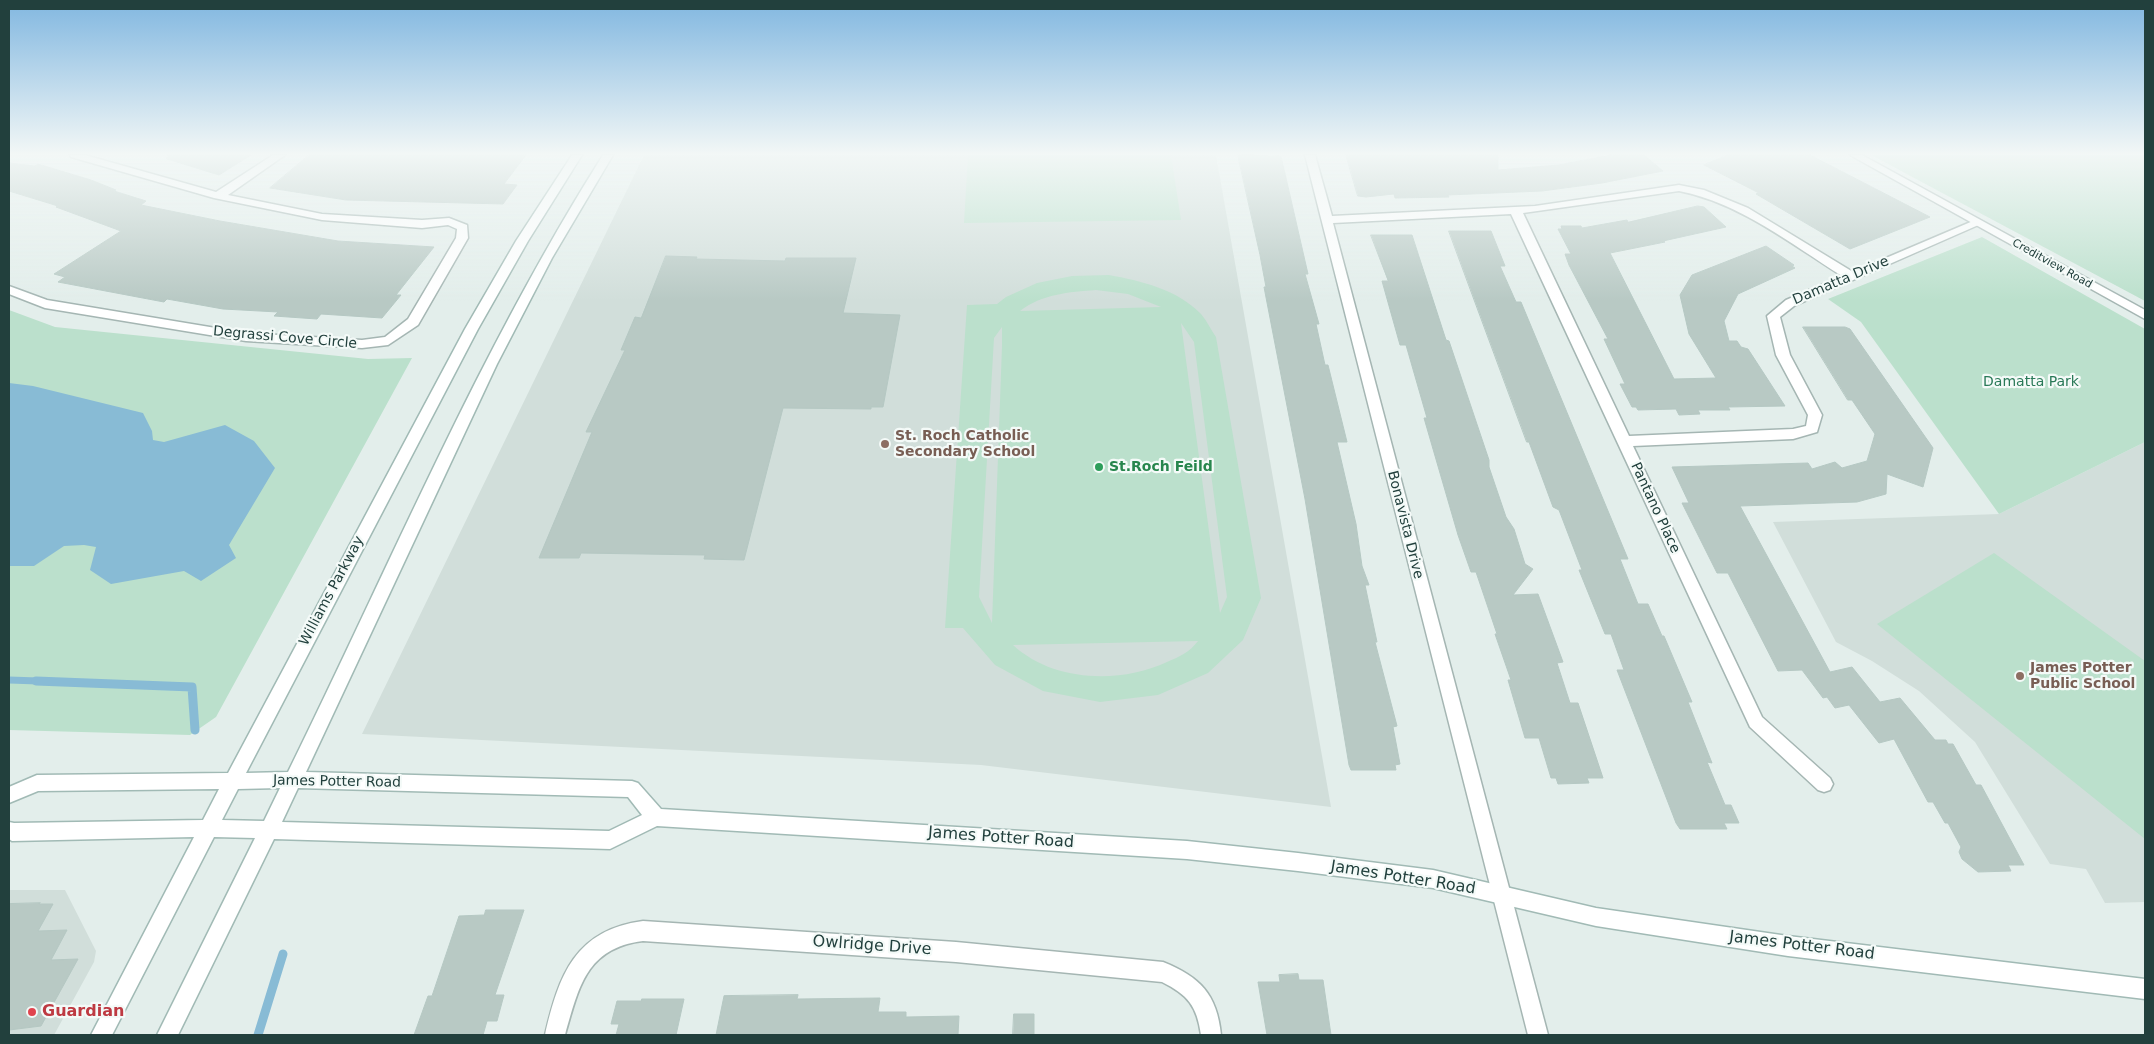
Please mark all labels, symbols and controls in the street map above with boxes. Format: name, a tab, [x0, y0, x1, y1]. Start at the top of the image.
street label: Creditview Road	[2010, 237, 2094, 291]
street label: Damatta Drive	[1790, 253, 1892, 309]
street label: Degrassi Cove Circle	[212, 323, 358, 353]
park label: Damatta Park	[1983, 374, 2079, 390]
place label: St. Roch Catholic Secondary School	[895, 428, 1035, 461]
marker: St. Roch Catholic Secondary School	[879, 438, 891, 450]
place label: St.Roch Feild	[1109, 459, 1213, 475]
street label: Pantano Place	[1627, 460, 1683, 556]
marker: St.Roch Feild	[1093, 461, 1105, 473]
street label: Bonavista Drive	[1383, 469, 1427, 581]
street label: Williams Parkway	[296, 533, 368, 649]
place label: James Potter Public School	[2030, 660, 2135, 692]
marker: James Potter Public School	[2014, 670, 2026, 682]
street label: James Potter Road	[273, 772, 401, 792]
street label: James Potter Road	[927, 823, 1075, 853]
street label: James Potter Road	[1329, 857, 1477, 899]
street label: James Potter Road	[1728, 928, 1876, 964]
street label: Owlridge Drive	[812, 932, 932, 960]
place label: Guardian	[42, 1002, 124, 1022]
marker: Guardian	[26, 1006, 38, 1018]

